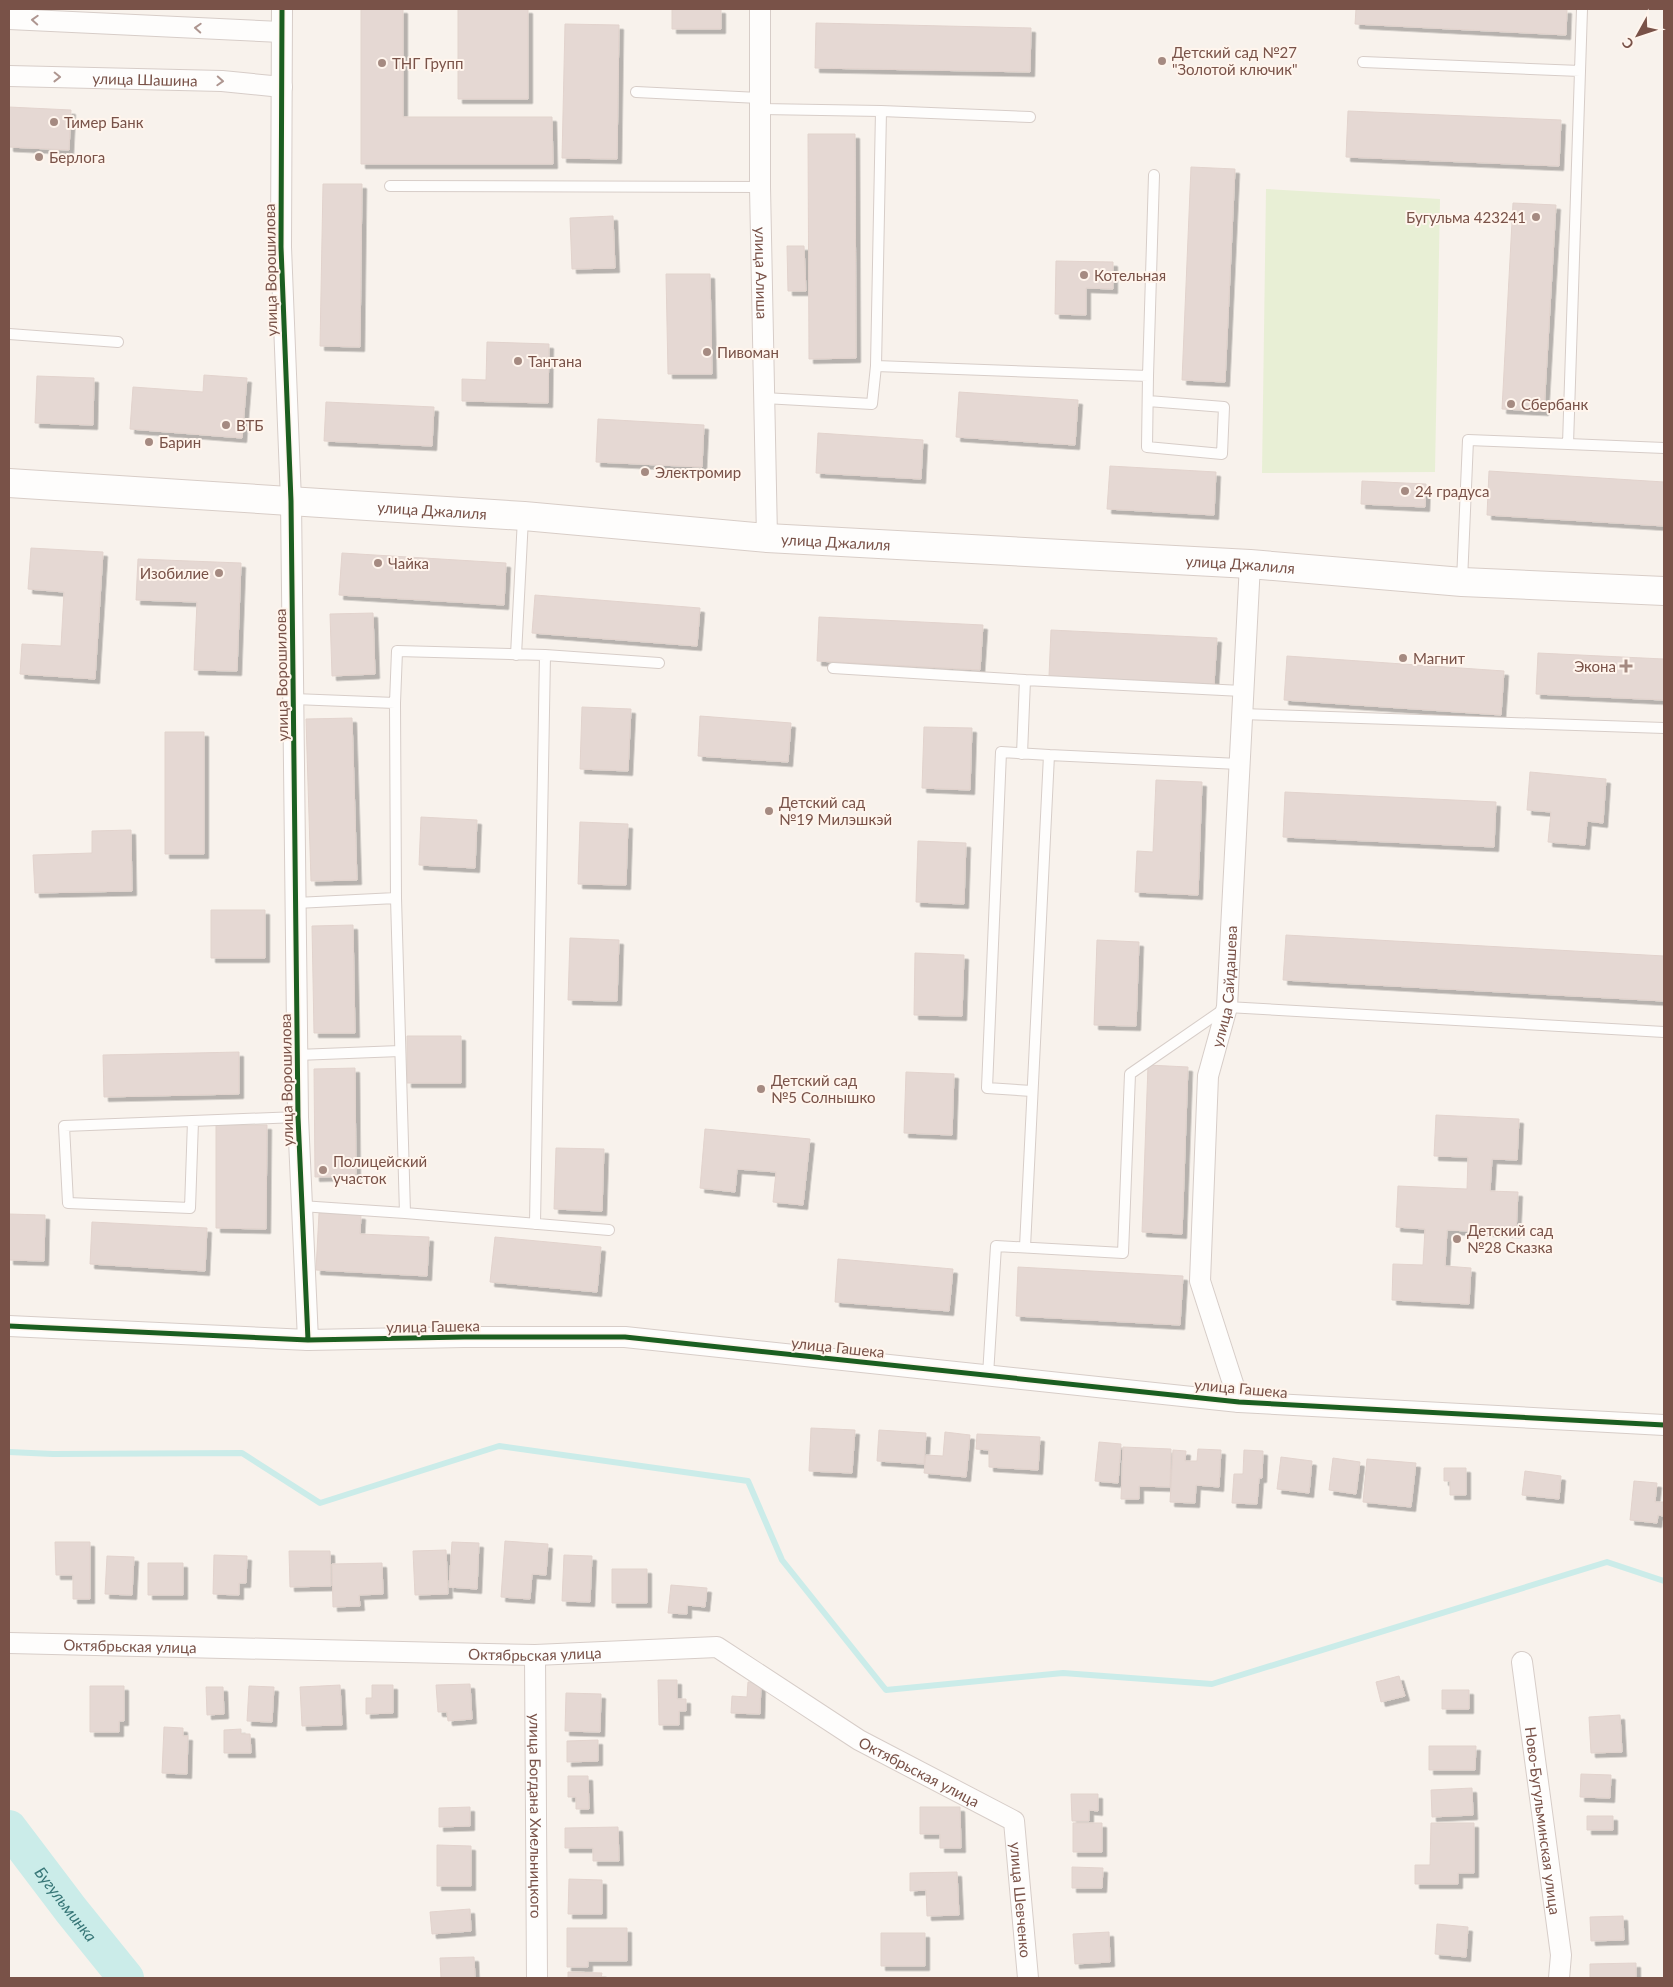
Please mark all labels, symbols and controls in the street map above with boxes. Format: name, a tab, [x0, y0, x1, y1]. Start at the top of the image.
north arrow	[1613, 10, 1663, 60]
one-way arrow	[31, 15, 39, 26]
one-way arrow	[194, 22, 202, 33]
text: С	[1618, 34, 1637, 53]
place label: Детский сад №27 "Золотой ключик"	[1172, 43, 1298, 78]
place label: ТНГ Групп	[392, 54, 463, 72]
marker: Детский сад №27 "Золотой ключик"	[1156, 55, 1168, 67]
marker: ТНГ Групп	[376, 57, 388, 69]
street label: улица Шашина	[92, 69, 198, 89]
one-way arrow	[54, 72, 62, 82]
one-way arrow	[216, 76, 224, 87]
place label: Тимер Банк	[64, 113, 144, 131]
marker: Тимер Банк	[48, 116, 60, 128]
place label: Берлога	[49, 148, 105, 166]
marker: Берлога	[33, 151, 45, 163]
street label: улица Ворошилова	[260, 203, 280, 337]
place label: Бугульма 423241	[1406, 208, 1526, 226]
marker: Бугульма 423241	[1530, 211, 1542, 223]
street label: улица Алиша	[752, 227, 772, 319]
place label: Котельная	[1094, 266, 1166, 284]
marker: Котельная	[1078, 269, 1090, 281]
place label: Пивоман	[717, 343, 779, 361]
marker: Пивоман	[701, 346, 713, 358]
place label: Тантана	[528, 352, 582, 370]
marker: Тантана	[512, 355, 524, 367]
place label: Сбербанк	[1521, 395, 1589, 413]
marker: Сбербанк	[1505, 398, 1517, 410]
place label: ВТБ	[236, 416, 264, 434]
marker: ВТБ	[220, 419, 232, 431]
place label: Барин	[159, 433, 201, 451]
marker: Барин	[143, 436, 155, 448]
place label: Электромир	[655, 463, 741, 481]
marker: Электромир	[639, 466, 651, 478]
place label: 24 градуса	[1415, 482, 1489, 500]
marker: 24 градуса	[1399, 485, 1411, 497]
street label: улица Джалиля	[377, 498, 487, 523]
street label: улица Джалиля	[781, 530, 891, 554]
street label: улица Джалиля	[1185, 552, 1296, 577]
place label: Чайка	[388, 554, 429, 572]
marker: Чайка	[372, 557, 384, 569]
place label: Изобилие	[140, 564, 209, 582]
marker: Изобилие	[213, 567, 225, 579]
street label: улица Ворошилова	[271, 608, 291, 742]
place label: Магнит	[1413, 649, 1465, 667]
marker: Магнит	[1397, 652, 1409, 664]
place label: Экона	[1574, 657, 1616, 675]
marker: Экона	[1620, 660, 1632, 672]
place label: Детский сад №19 Милэшкэй	[779, 793, 892, 828]
marker: Детский сад №19 Милэшкэй	[763, 805, 775, 817]
street label: улица Сайдашева	[1207, 925, 1240, 1049]
street label: улица Ворошилова	[276, 1013, 296, 1147]
place label: Детский сад №5 Солнышко	[771, 1071, 875, 1106]
marker: Детский сад №5 Солнышко	[755, 1083, 767, 1095]
place label: Полицейский участок	[333, 1152, 427, 1187]
marker: Полицейский участок	[317, 1164, 329, 1176]
place label: Детский сад №28 Сказка	[1467, 1221, 1553, 1256]
marker: Детский сад №28 Сказка	[1451, 1233, 1463, 1245]
street label: улица Гашека	[386, 1316, 480, 1336]
street label: улица Гашека	[791, 1333, 885, 1361]
street label: улица Гашека	[1194, 1375, 1288, 1401]
street label: Октябрьская улица	[63, 1635, 197, 1656]
street label: Октябрьская улица	[468, 1643, 602, 1664]
street label: улица Богдана Хмельницкого	[526, 1713, 546, 1919]
street label: Ново-Бугульминская улица	[1522, 1725, 1565, 1916]
street label: Октябрьская улица	[856, 1733, 982, 1810]
street label: улица Шевченко	[1007, 1841, 1035, 1958]
water label: Бугульминка	[32, 1862, 102, 1945]

